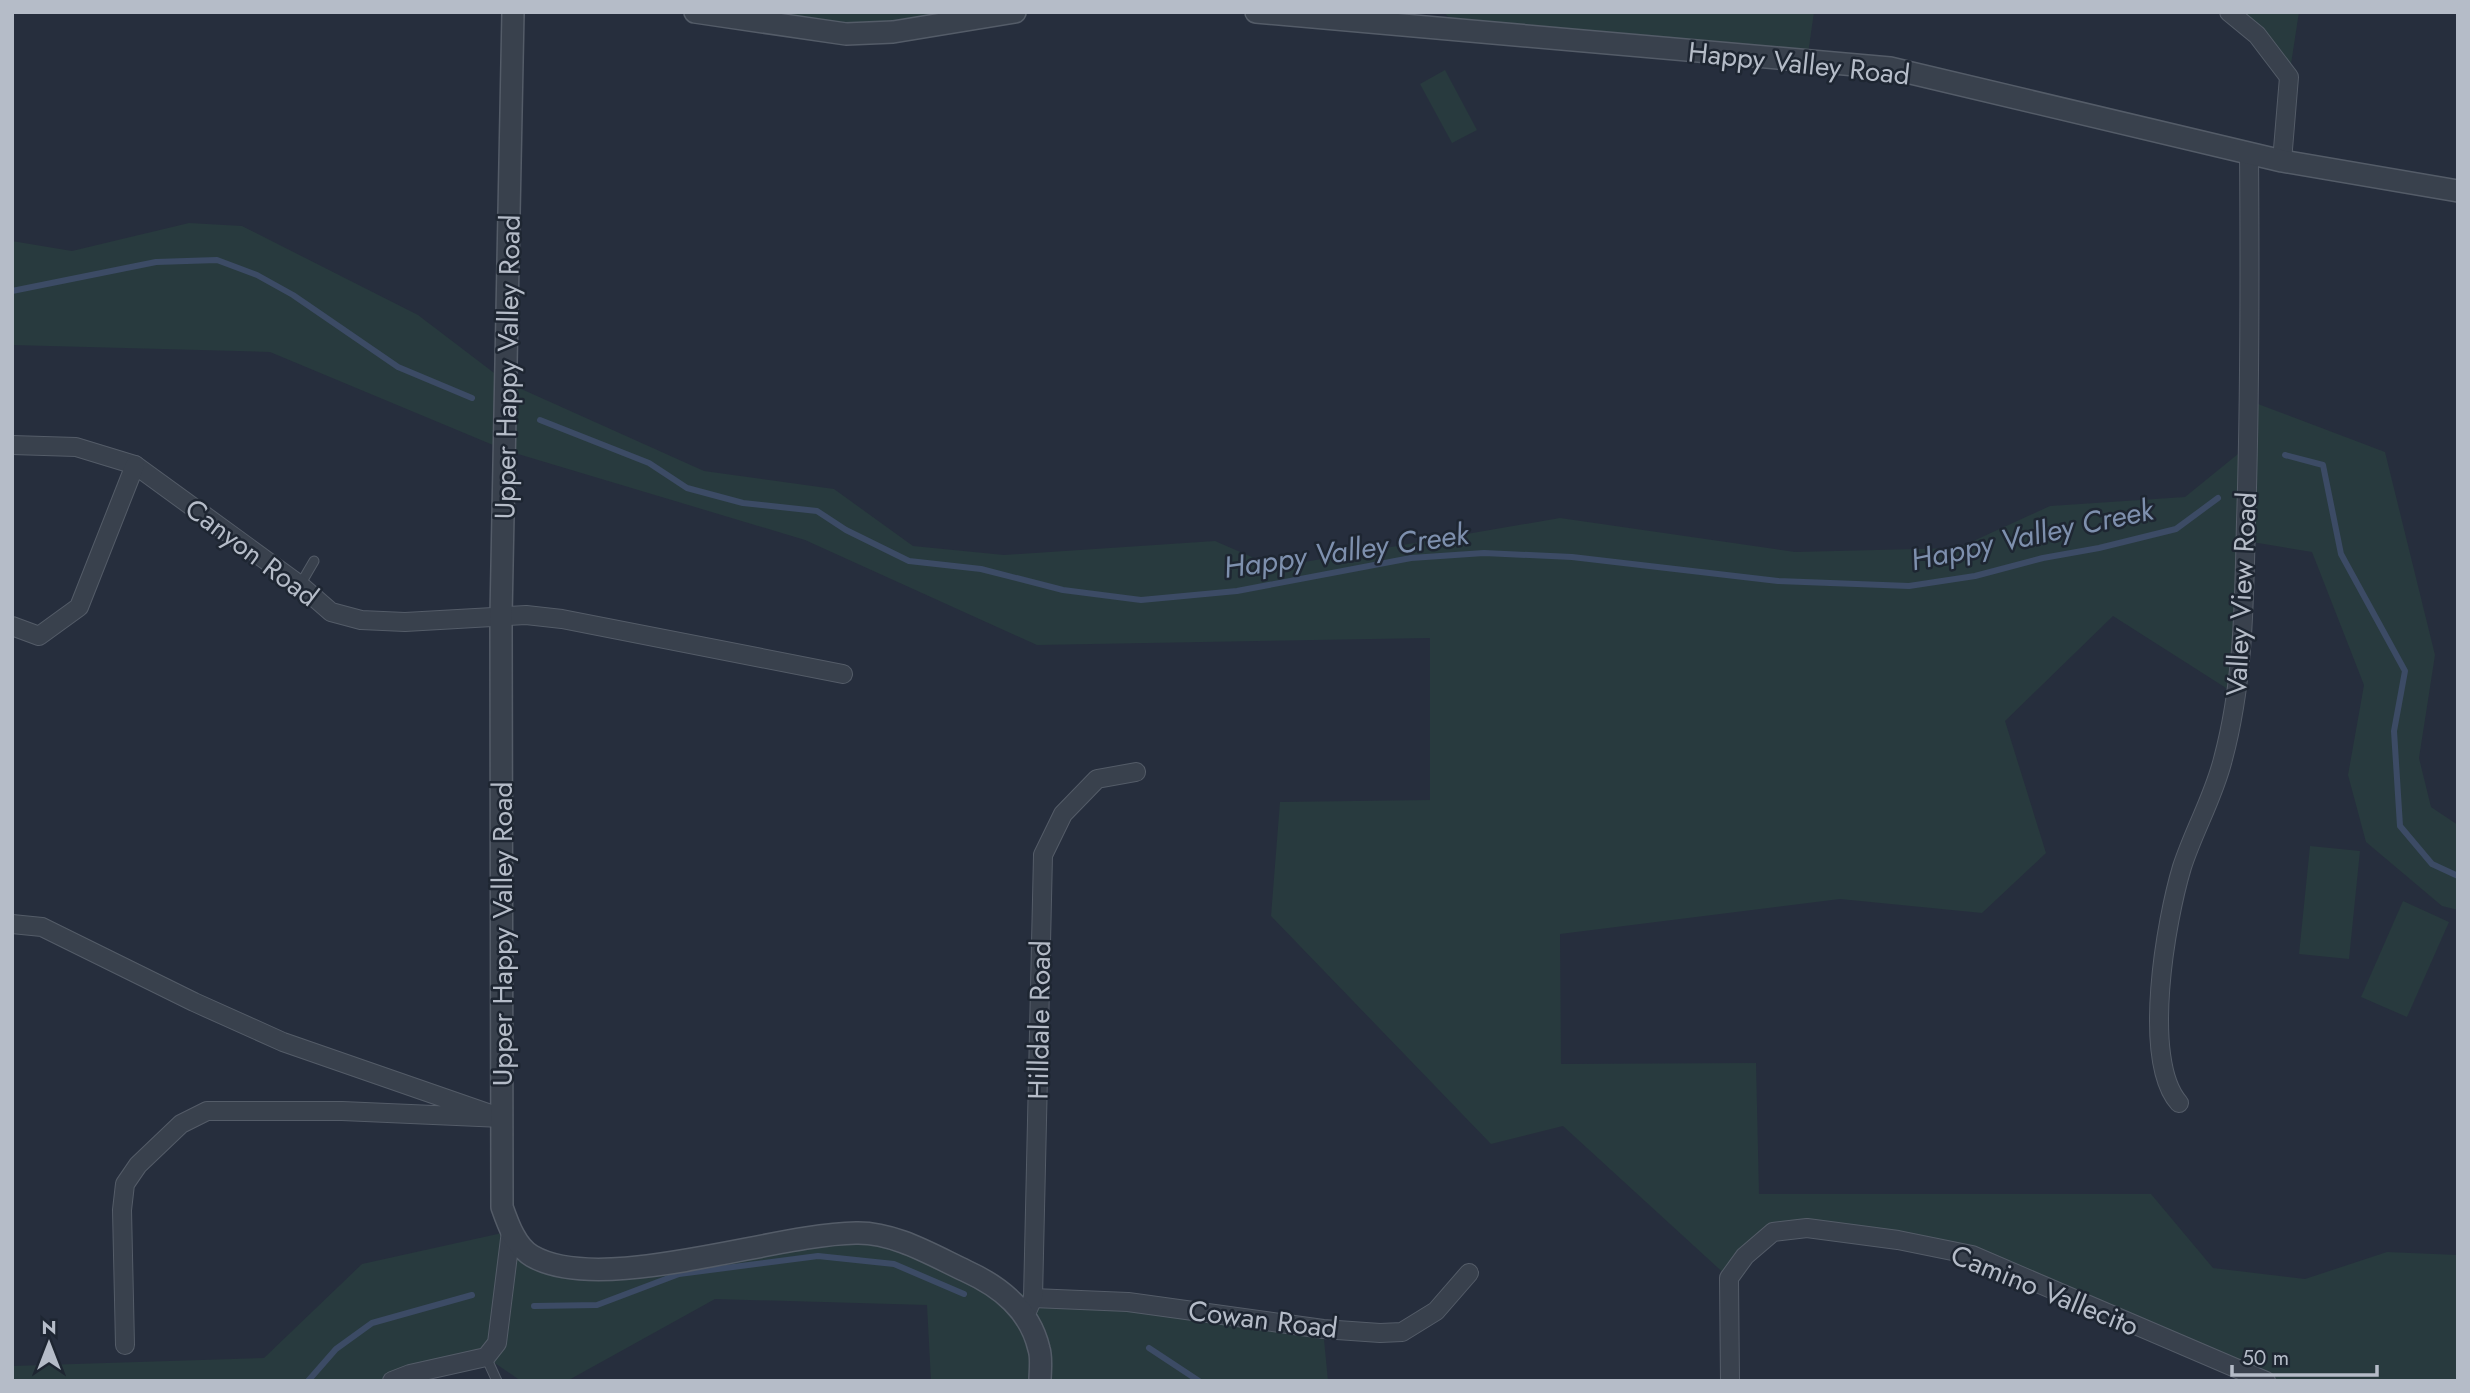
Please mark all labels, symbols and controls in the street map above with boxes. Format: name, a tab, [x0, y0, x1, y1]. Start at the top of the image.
street label: Happy Valley Road	[1686, 31, 1912, 96]
street label: Upper Happy Valley Road	[484, 214, 531, 520]
water label: Happy Valley Creek	[1907, 488, 2158, 581]
street label: Canyon Road	[176, 489, 327, 616]
street label: Valley View Road	[2216, 491, 2267, 697]
water label: Happy Valley Creek	[1221, 512, 1472, 589]
street label: Upper Happy Valley Road	[482, 782, 523, 1086]
street label: Hilldale Road	[1018, 940, 1061, 1100]
street label: Camino Vallecito	[1945, 1234, 2145, 1347]
street label: Cowan Road	[1186, 1290, 1340, 1349]
north arrow	[14, 1309, 84, 1379]
text: N	[41, 1314, 57, 1341]
scale bar	[2232, 1334, 2377, 1378]
text: 50 m	[2242, 1343, 2289, 1373]

